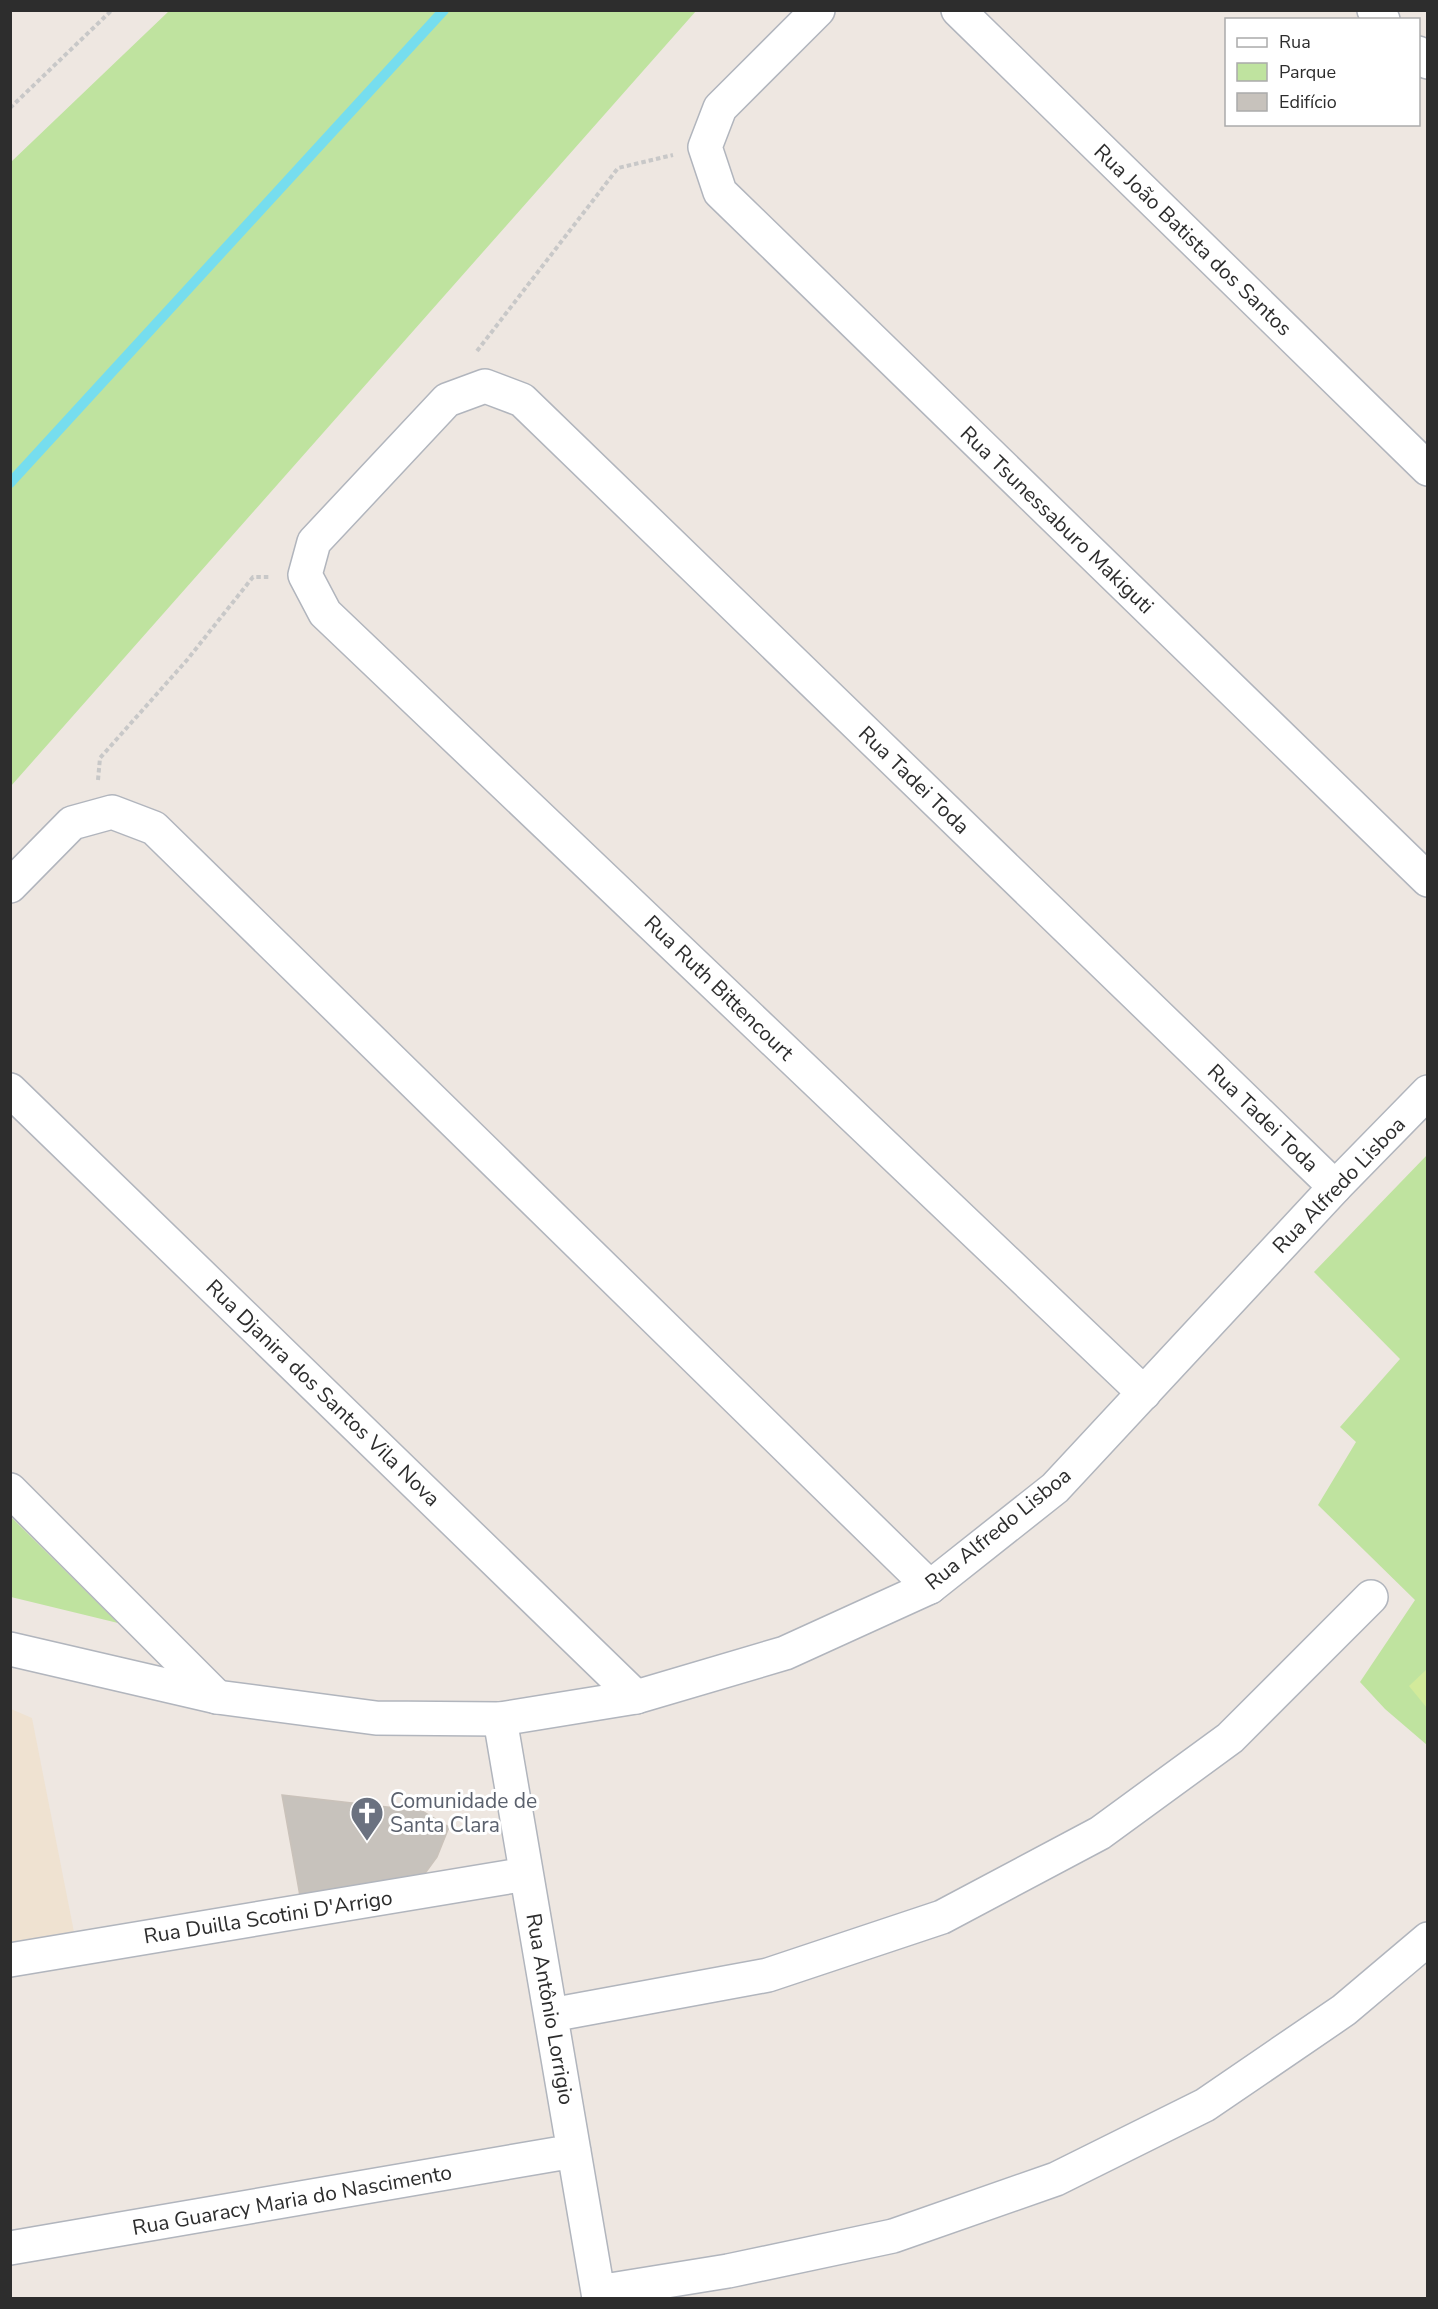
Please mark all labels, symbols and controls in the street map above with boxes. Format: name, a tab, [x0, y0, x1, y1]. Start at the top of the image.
legend	[1225, 18, 1420, 126]
text: Rua	[1279, 30, 1311, 54]
text: Parque	[1279, 60, 1336, 84]
text: Edifício	[1279, 90, 1337, 114]
street label: Rua João Batista dos Santos	[1088, 138, 1298, 342]
street label: Rua Tsunessaburo Makiguti	[954, 420, 1160, 620]
street label: Rua Tadei Toda	[852, 720, 976, 840]
street label: Rua Ruth Bittencourt	[638, 909, 800, 1067]
street label: Rua Tadei Toda	[1201, 1058, 1325, 1178]
street label: Rua Alfredo Lisboa	[1266, 1111, 1412, 1259]
street label: Rua Djanira dos Santos Vila Nova	[200, 1273, 446, 1513]
street label: Rua Alfredo Lisboa	[919, 1461, 1077, 1597]
place label: Comunidade de Santa Clara	[390, 1787, 537, 1839]
church icon: Comunidade de Santa Clara	[349, 1795, 385, 1842]
street label: Rua Duilla Scotini D'Arrigo	[142, 1884, 394, 1950]
street label: Rua Antônio Lorrigio	[519, 1911, 581, 2107]
street label: Rua Guaracy Maria do Nascimento	[130, 2158, 454, 2242]

